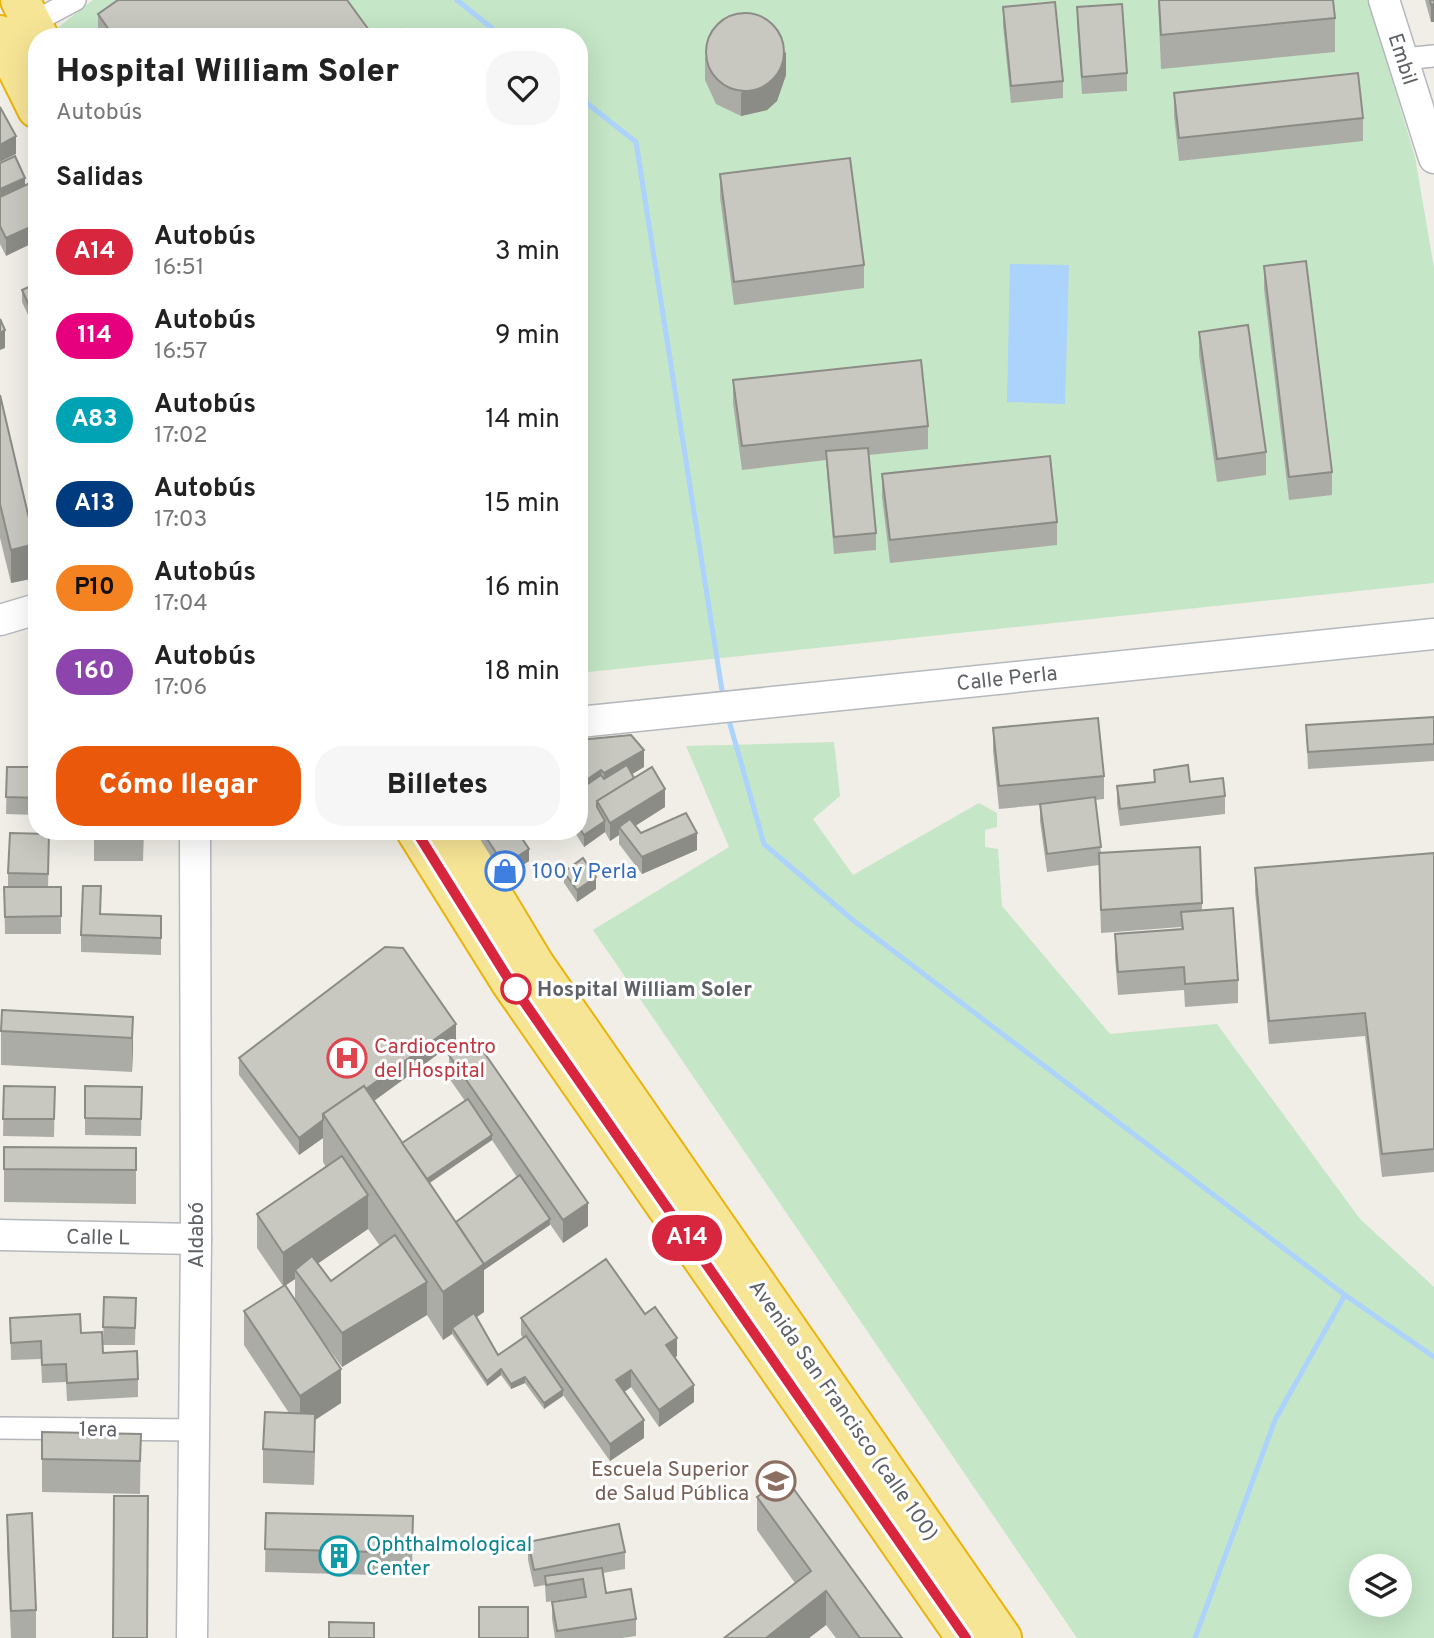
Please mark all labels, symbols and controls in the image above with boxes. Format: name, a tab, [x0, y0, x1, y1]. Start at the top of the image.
street label: Embil	[1381, 30, 1423, 89]
button: heart	[486, 51, 560, 125]
text: Hospital William Soler	[56, 52, 399, 94]
text: Autobús	[56, 99, 142, 128]
text: Salidas	[56, 162, 144, 195]
text: Autobús	[154, 221, 256, 254]
text: 3 min	[495, 236, 560, 269]
text: A14	[73, 237, 116, 267]
text: 16:51	[154, 254, 204, 283]
text: Autobús	[154, 305, 256, 338]
text: 9 min	[495, 320, 560, 353]
text: 114	[77, 321, 112, 351]
text: 16:57	[154, 338, 208, 367]
text: Autobús	[154, 389, 256, 422]
text: 14 min	[485, 404, 560, 437]
text: A83	[71, 405, 118, 435]
text: 17:02	[154, 422, 208, 451]
text: Autobús	[154, 473, 256, 506]
text: 15 min	[485, 488, 560, 521]
text: A13	[74, 489, 115, 519]
text: 17:03	[154, 506, 207, 535]
text: Autobús	[154, 557, 256, 590]
text: 16 min	[485, 572, 560, 605]
text: P10	[74, 573, 115, 603]
text: 17:04	[154, 590, 208, 619]
text: Autobús	[154, 641, 256, 674]
text: 18 min	[485, 656, 560, 689]
text: 160	[74, 657, 115, 687]
street label: Calle Perla	[955, 661, 1059, 698]
text: 17:06	[154, 674, 207, 703]
button: Cómo llegar	[56, 746, 301, 826]
button: Billetes	[315, 746, 560, 826]
shop icon: 100 y Perla	[484, 850, 526, 892]
place label: 100 y Perla	[532, 859, 637, 886]
marker: Hospital William Soler	[501, 974, 531, 1004]
place label: Hospital William Soler	[537, 977, 752, 1004]
place label: Cardiocentro del Hospital	[374, 1034, 496, 1085]
hospital icon: Cardiocentro del Hospital	[326, 1037, 368, 1079]
street label: Aldabó	[184, 1202, 211, 1268]
line badge: A14	[647, 1215, 727, 1261]
text: A14	[666, 1223, 708, 1253]
street label: Calle L	[66, 1224, 130, 1253]
street label: Avenida San Francisco (calle 100)	[742, 1275, 944, 1547]
street label: 1era	[79, 1417, 117, 1444]
place label: Escuela Superior de Salud Pública	[591, 1457, 749, 1508]
school or university icon: Escuela Superior de Salud Pública	[755, 1460, 797, 1502]
place label: Ophthalmological Center	[366, 1532, 532, 1583]
building icon: Ophthalmological Center	[318, 1535, 360, 1577]
map controls	[1349, 1554, 1412, 1617]
button: layers	[1349, 1554, 1412, 1617]

